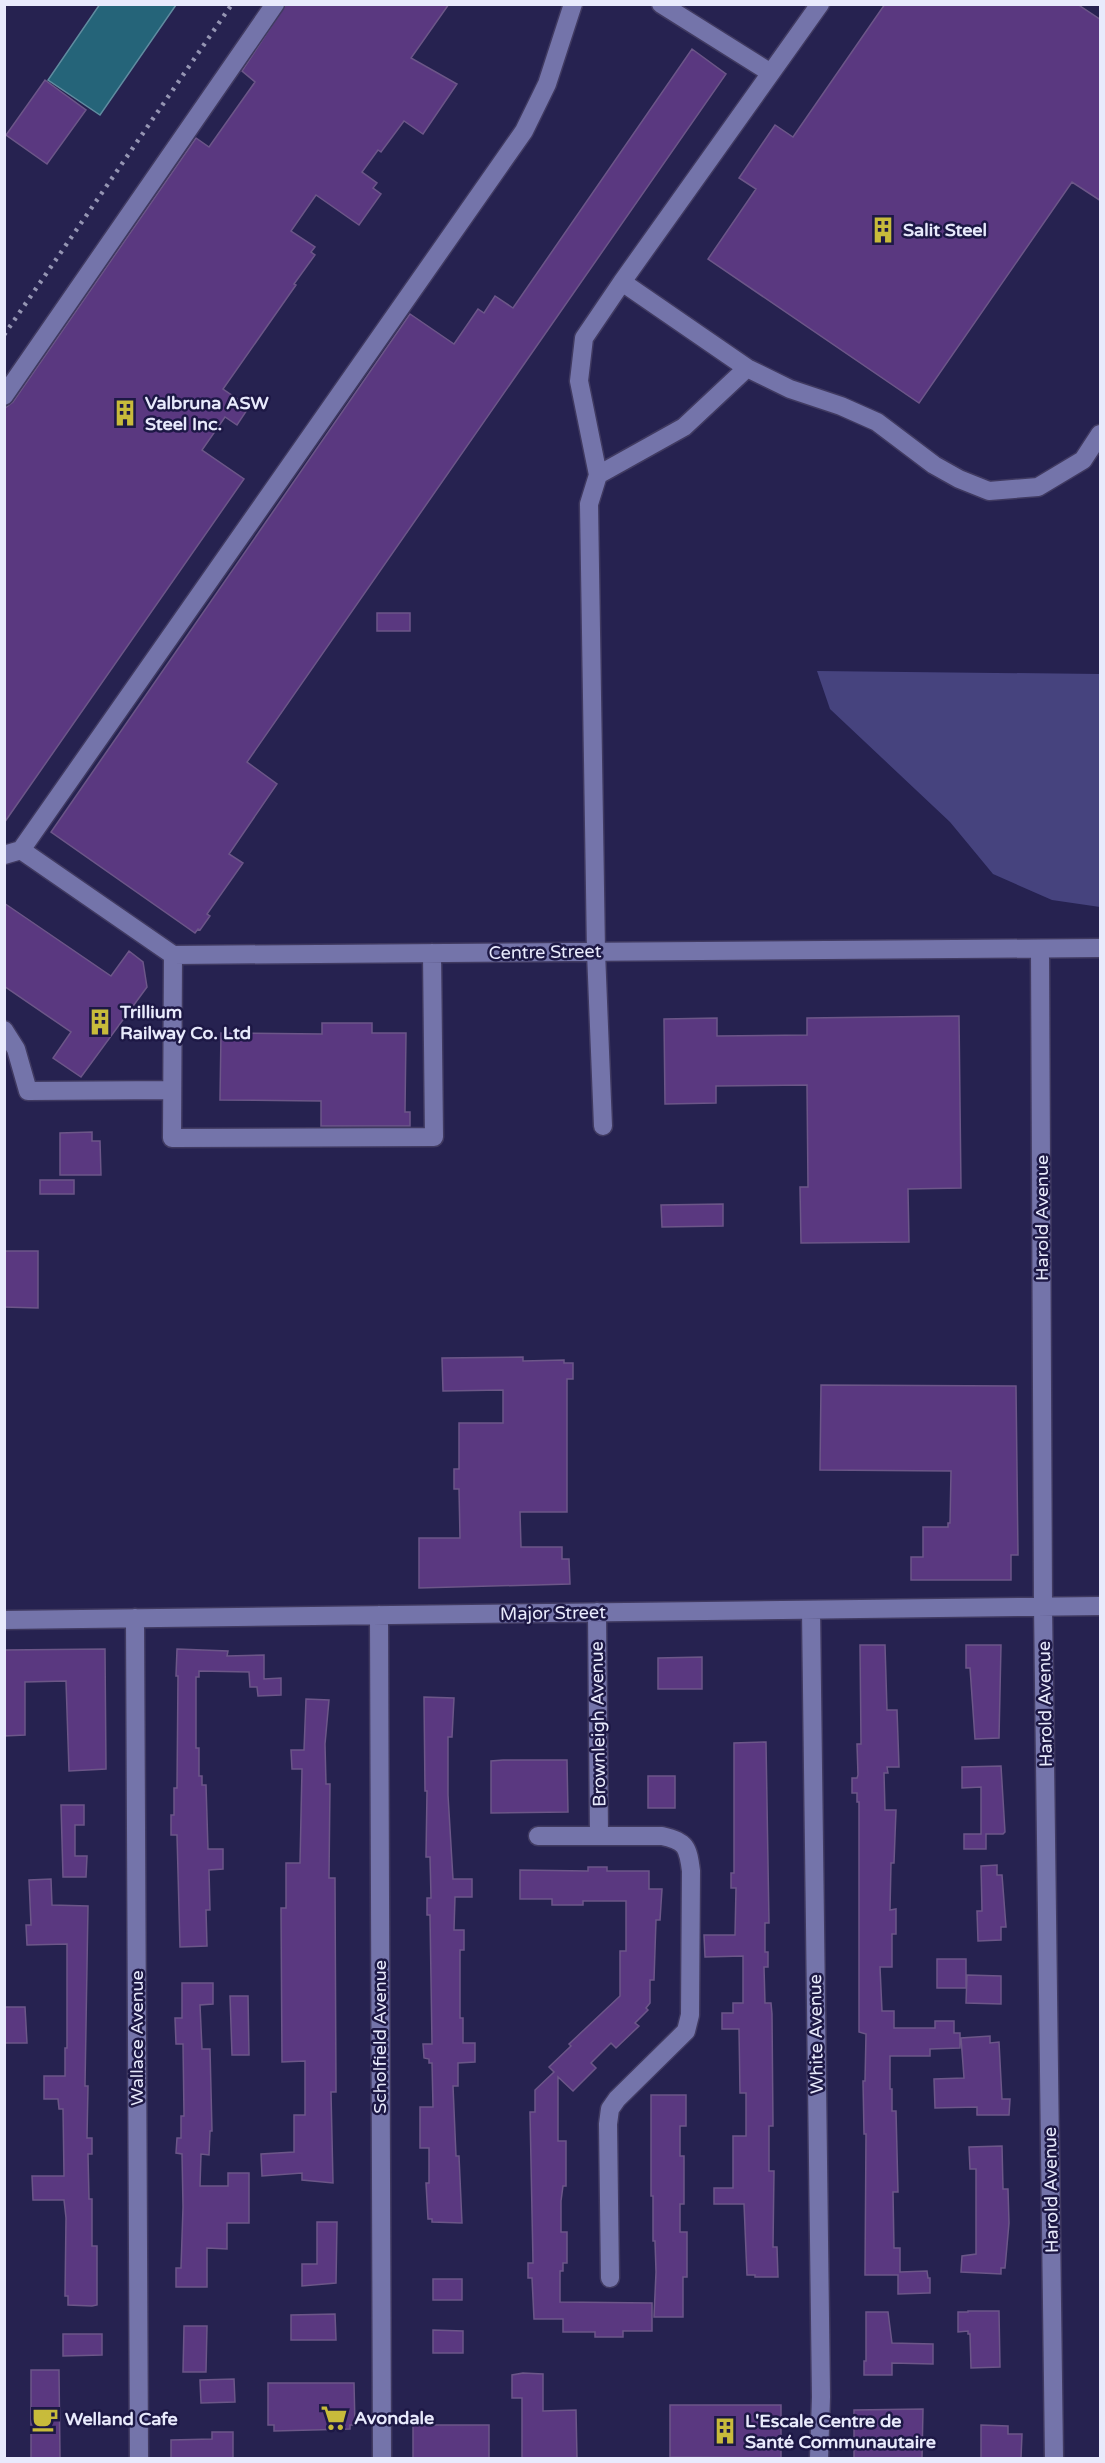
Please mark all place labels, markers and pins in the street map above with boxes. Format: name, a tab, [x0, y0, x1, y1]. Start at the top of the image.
building icon: Salit Steel	[868, 215, 898, 245]
place label: Salit Steel	[903, 219, 987, 241]
place label: Valbruna ASW Steel Inc.	[145, 392, 270, 435]
building icon: Valbruna ASW Steel Inc.	[110, 398, 140, 428]
place label: Trillium Railway Co. Ltd	[119, 1001, 251, 1044]
building icon: Trillium Railway Co. Ltd	[85, 1007, 115, 1037]
supermarket icon: Avondale	[319, 2403, 349, 2433]
cafe icon: Welland Cafe	[30, 2404, 60, 2434]
place label: Avondale	[354, 2407, 434, 2429]
place label: Welland Cafe	[65, 2408, 178, 2430]
place label: L'Escale Centre de Santé Communautaire	[745, 2410, 936, 2453]
building icon: L'Escale Centre de Santé Communautaire	[710, 2416, 740, 2446]

